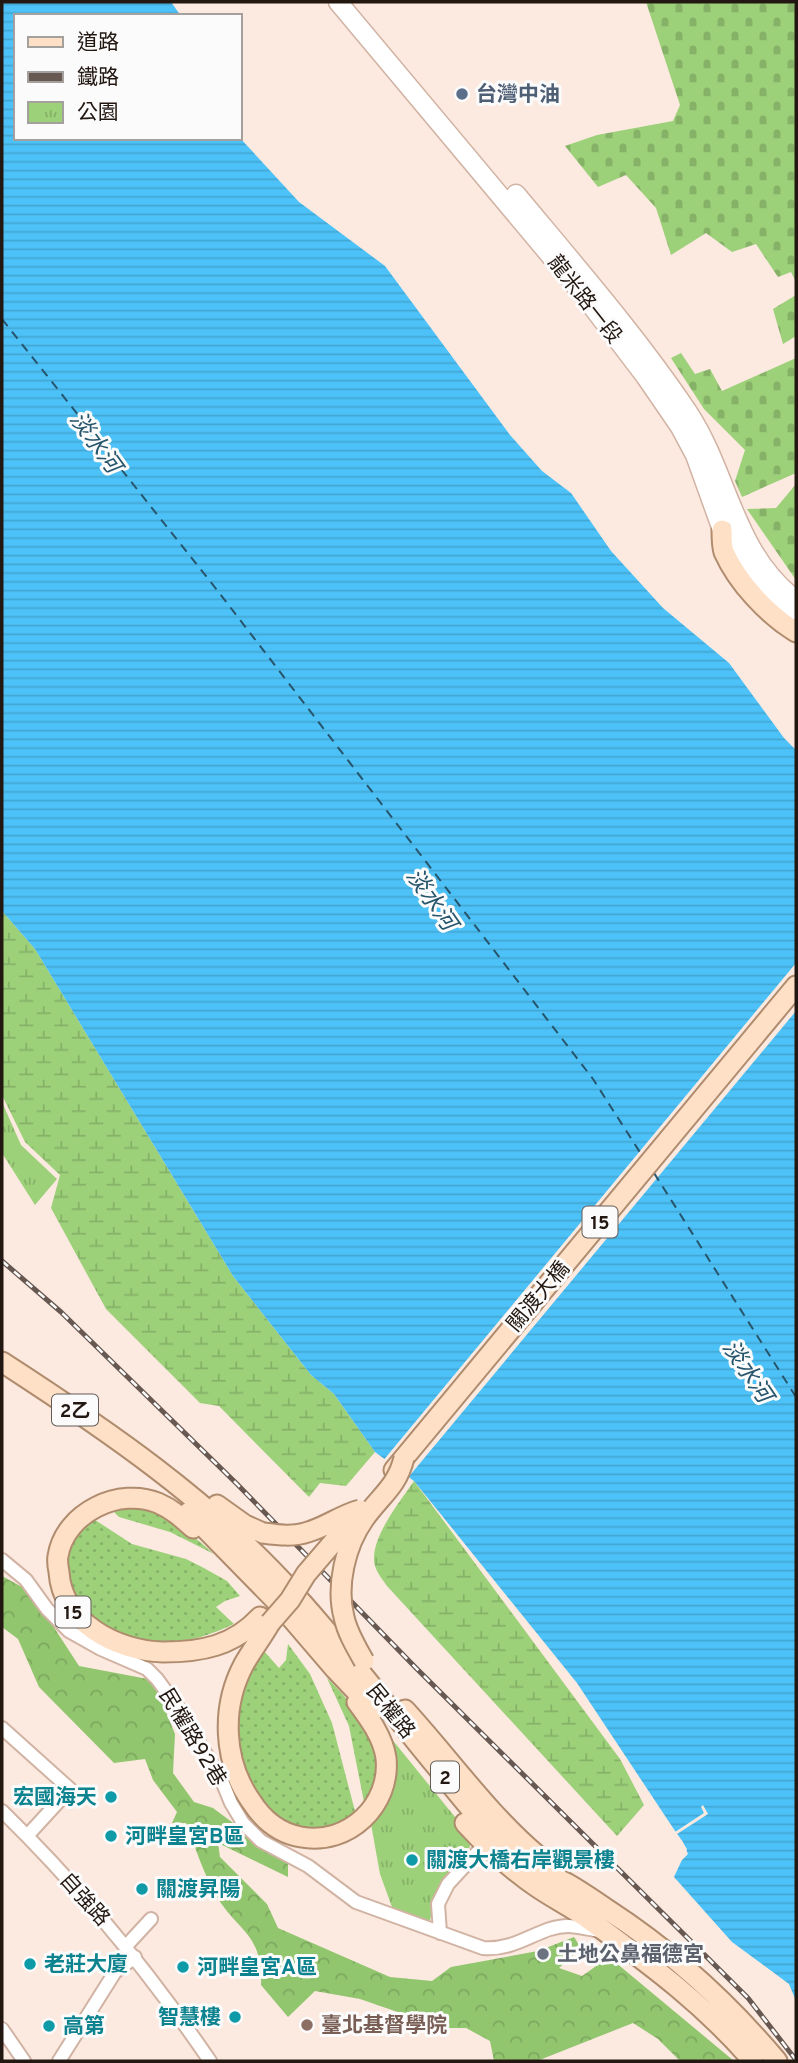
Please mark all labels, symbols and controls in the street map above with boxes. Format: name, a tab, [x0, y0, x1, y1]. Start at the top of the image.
legend	[14, 14, 242, 140]
text: 道路	[77, 30, 119, 57]
text: 鐵路	[77, 65, 119, 92]
place label: 台灣中油	[476, 82, 560, 109]
marker: 台灣中油	[454, 86, 470, 102]
text: 公園	[77, 100, 119, 127]
street label: 龍米路一段	[541, 250, 627, 350]
water label: 淡水河	[62, 407, 128, 483]
water label: 淡水河	[398, 864, 464, 940]
road number: 15	[582, 1206, 618, 1238]
street label: 關渡大橋	[502, 1256, 576, 1338]
water label: 淡水河	[715, 1336, 779, 1412]
road number: 2乙	[52, 1394, 98, 1426]
road number: 15	[56, 1596, 90, 1628]
street label: 民權路	[360, 1679, 420, 1745]
street label: 民權路92巷	[152, 1684, 231, 1792]
road number: 2	[431, 1762, 459, 1792]
place label: 宏國海天	[13, 1785, 97, 1812]
marker: 宏國海天	[103, 1789, 119, 1805]
place label: 河畔皇宮B區	[125, 1824, 245, 1851]
marker: 河畔皇宮B區	[103, 1828, 119, 1844]
place label: 關渡大橋右岸觀景樓	[426, 1848, 615, 1875]
marker: 關渡大橋右岸觀景樓	[404, 1852, 420, 1868]
street label: 自強路	[53, 1868, 115, 1932]
place label: 關渡昇陽	[156, 1877, 240, 1904]
marker: 關渡昇陽	[134, 1881, 150, 1897]
place label: 土地公鼻福德宮	[557, 1942, 704, 1969]
marker: 土地公鼻福德宮	[535, 1946, 551, 1962]
place label: 老莊大廈	[44, 1952, 128, 1979]
place label: 河畔皇宮A區	[197, 1955, 317, 1982]
marker: 老莊大廈	[22, 1956, 38, 1972]
marker: 河畔皇宮A區	[175, 1959, 191, 1975]
place label: 智慧樓	[158, 2005, 221, 2032]
marker: 智慧樓	[227, 2009, 243, 2025]
place label: 臺北基督學院	[321, 2013, 447, 2040]
place label: 高第	[63, 2014, 105, 2041]
marker: 臺北基督學院	[299, 2017, 315, 2033]
marker: 高第	[41, 2018, 57, 2034]

